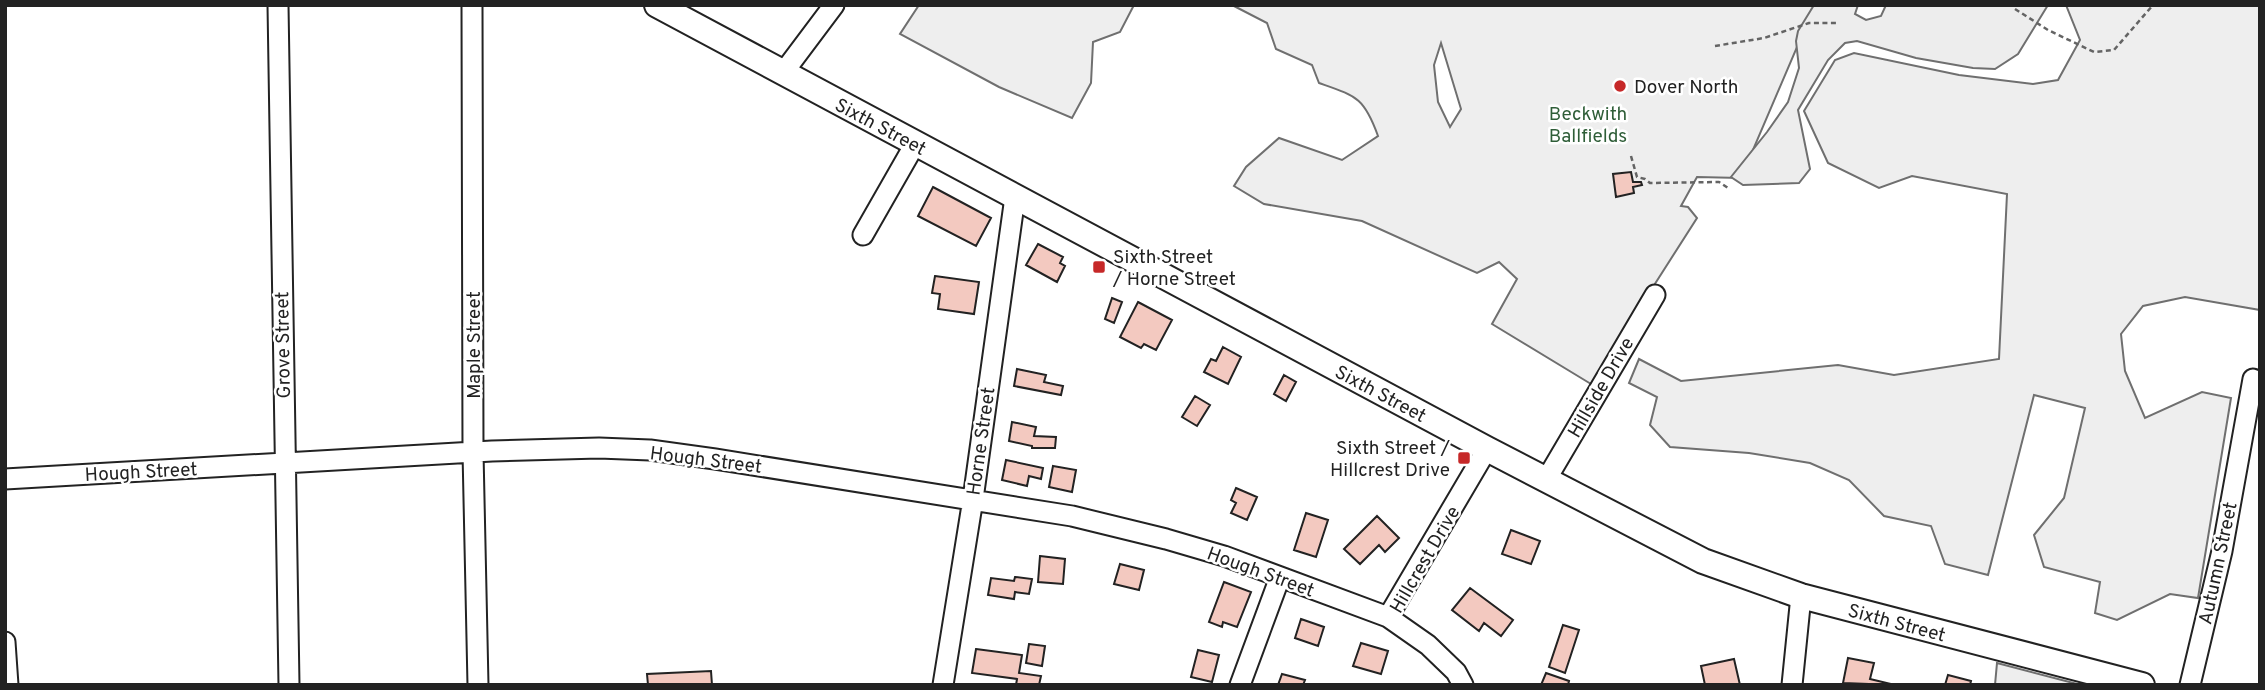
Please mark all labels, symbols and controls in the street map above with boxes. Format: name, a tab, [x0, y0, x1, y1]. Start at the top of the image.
place label: Dover North	[1634, 76, 1738, 100]
marker: Dover North	[1612, 78, 1628, 94]
street label: Sixth Street	[830, 94, 930, 162]
park label: Beckwith Ballfields	[1549, 103, 1627, 149]
place label: Sixth Street / Horne Street	[1112, 246, 1236, 292]
marker: Sixth Street / Horne Street	[1091, 259, 1107, 275]
street label: Grove Street	[271, 291, 297, 399]
street label: Maple Street	[463, 291, 487, 399]
street label: Hillside Drive	[1563, 333, 1640, 443]
street label: Sixth Street	[1330, 361, 1430, 429]
street label: Horne Street	[963, 386, 1001, 497]
place label: Sixth Street / Hillcrest Drive	[1330, 437, 1450, 483]
street label: Hough Street	[648, 442, 763, 480]
marker: Sixth Street / Hillcrest Drive	[1456, 450, 1472, 466]
street label: Hough Street	[84, 458, 198, 488]
street label: Autumn Street	[2194, 500, 2244, 627]
street label: Hillcrest Drive	[1385, 502, 1466, 618]
street label: Hough Street	[1203, 542, 1317, 603]
street label: Sixth Street	[1845, 599, 1948, 648]

